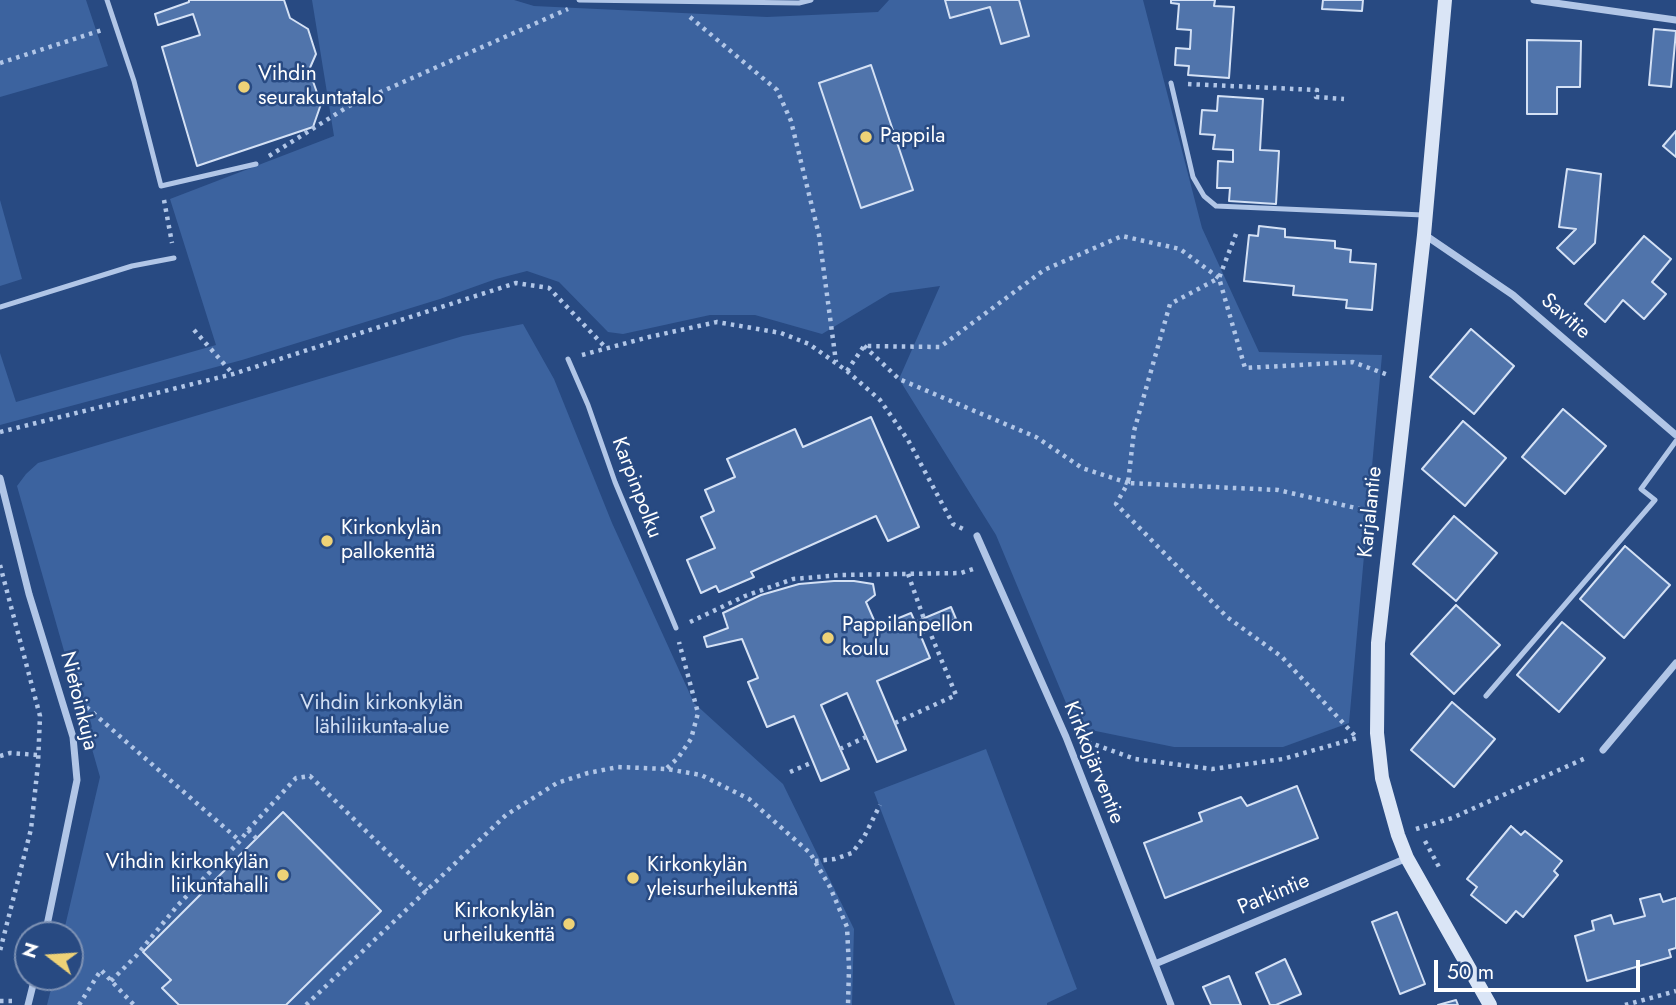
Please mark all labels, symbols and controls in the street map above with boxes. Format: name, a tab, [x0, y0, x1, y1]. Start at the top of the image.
place label: Vihdin seurakuntatalo	[258, 62, 383, 112]
marker: Vihdin seurakuntatalo	[236, 79, 252, 95]
place label: Pappila	[880, 124, 945, 150]
marker: Pappila	[858, 129, 874, 145]
street label: Savitie	[1535, 289, 1595, 345]
street label: Karpinpolku	[605, 434, 667, 542]
street label: Karjalantie	[1354, 465, 1388, 559]
place label: Kirkonkylän pallokenttä	[341, 516, 442, 566]
marker: Kirkonkylän pallokenttä	[319, 533, 335, 549]
place label: Pappilanpellon koulu	[842, 613, 973, 663]
marker: Pappilanpellon koulu	[820, 630, 836, 646]
street label: Nietoinkuja	[54, 649, 102, 753]
park label: Vihdin kirkonkylän lähiliikunta-alue	[300, 691, 464, 741]
street label: Kirkkojärventie	[1057, 698, 1129, 828]
place label: Vihdin kirkonkylän liikuntahalli	[106, 850, 269, 900]
place label: Kirkonkylän yleisurheilukenttä	[647, 853, 798, 903]
marker: Vihdin kirkonkylän liikuntahalli	[275, 867, 291, 883]
street label: Parkintie	[1234, 869, 1314, 921]
marker: Kirkonkylän yleisurheilukenttä	[625, 870, 641, 886]
place label: Kirkonkylän urheilukenttä	[443, 899, 555, 949]
marker: Kirkonkylän urheilukenttä	[561, 916, 577, 932]
north arrow	[14, 921, 84, 991]
text: N	[15, 939, 45, 961]
scale bar	[1438, 946, 1644, 990]
text: 50 m	[1447, 957, 1494, 987]

